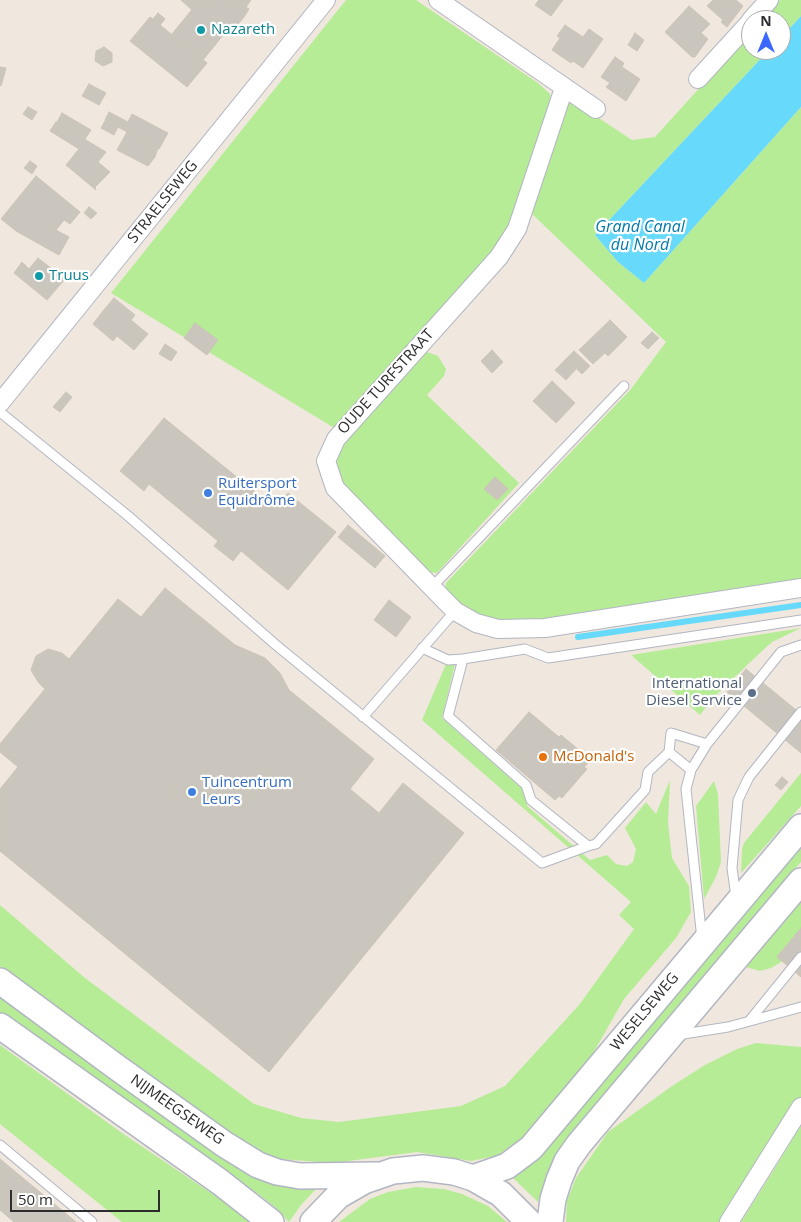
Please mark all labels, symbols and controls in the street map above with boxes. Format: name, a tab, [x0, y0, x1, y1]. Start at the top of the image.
north arrow	[741, 10, 791, 60]
text: N	[760, 11, 772, 30]
place label: Nazareth	[211, 21, 275, 39]
marker: Nazareth	[195, 24, 207, 36]
street label: STRAELSEWEG	[124, 157, 202, 247]
water label: Grand Canal du Nord	[595, 217, 685, 255]
place label: Truus	[49, 267, 89, 285]
marker: Truus	[33, 270, 45, 282]
street label: OUDE TURFSTRAAT	[334, 326, 438, 438]
place label: Ruitersport Equidrôme	[218, 475, 297, 510]
marker: Ruitersport Equidrôme	[202, 487, 214, 499]
place label: International Diesel Service	[646, 675, 742, 710]
marker: International Diesel Service	[746, 687, 758, 699]
place label: McDonald's	[553, 748, 635, 766]
marker: McDonald's	[537, 751, 549, 763]
place label: Tuincentrum Leurs	[202, 774, 292, 809]
marker: Tuincentrum Leurs	[186, 786, 198, 798]
street label: WESELSEWEG	[607, 969, 683, 1055]
street label: NIJMEEGSEWEG	[127, 1071, 227, 1149]
scale bar	[12, 1180, 162, 1212]
text: 50 m	[18, 1189, 53, 1209]

